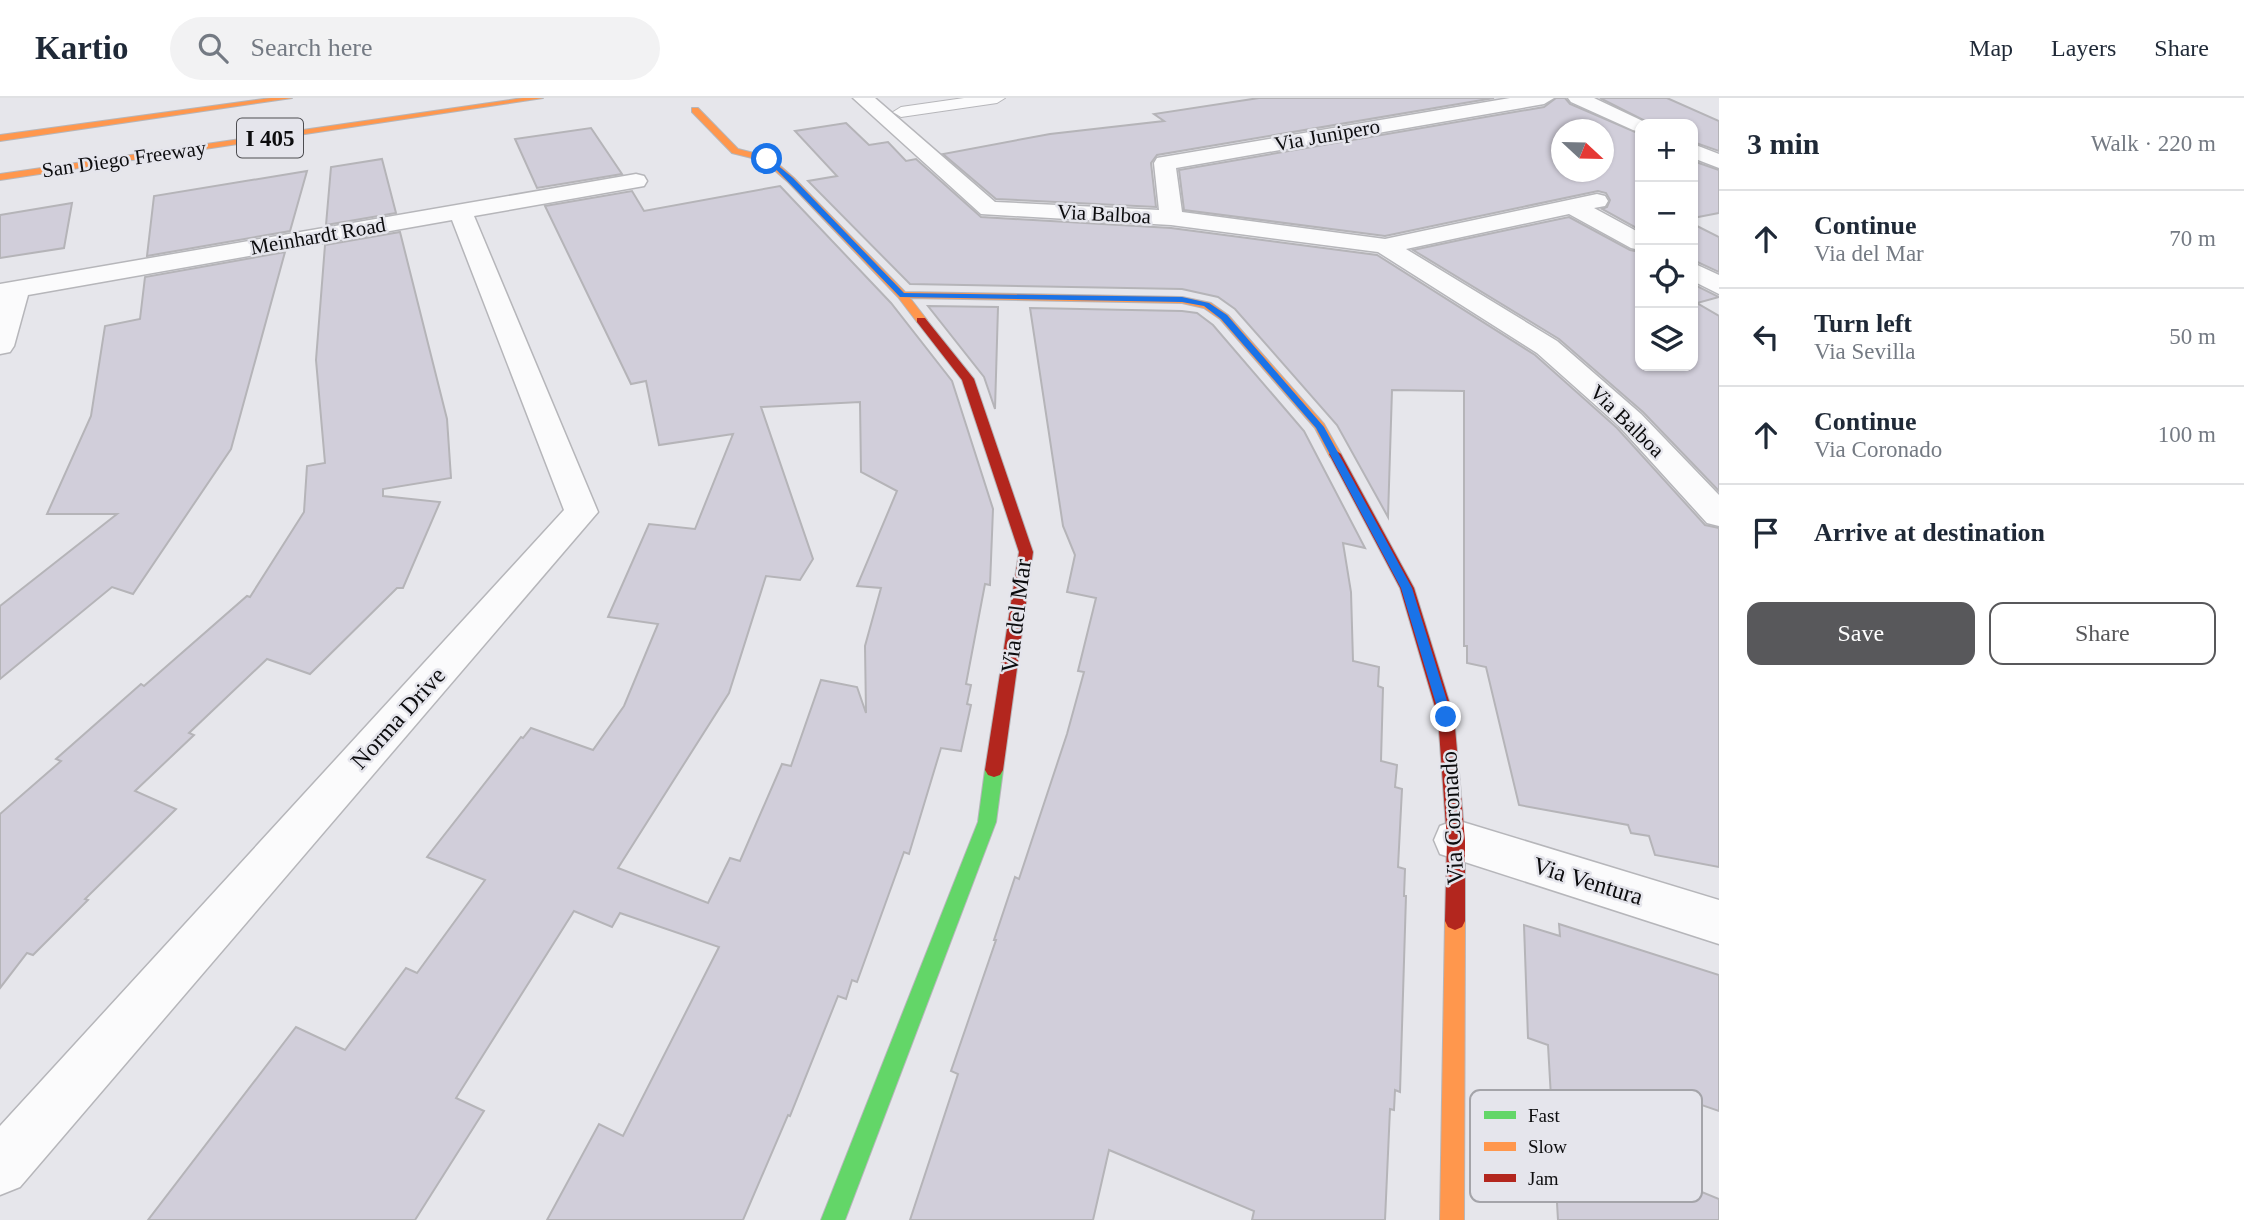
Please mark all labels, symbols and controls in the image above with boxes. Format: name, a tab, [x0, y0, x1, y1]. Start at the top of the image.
search box	[170, 17, 660, 80]
icon: search	[194, 29, 232, 67]
text: Kartio	[35, 30, 128, 66]
text: Search here	[250, 33, 372, 62]
text: Map	[1969, 35, 2013, 61]
text: Layers	[2051, 35, 2116, 61]
text: Share	[2154, 35, 2209, 61]
street label: Via Junipero	[1272, 114, 1382, 156]
road number: I 405	[237, 118, 303, 158]
north arrow	[1551, 119, 1614, 182]
map controls	[1635, 119, 1698, 371]
button: +	[1635, 119, 1698, 182]
text: 3 min	[1747, 127, 1820, 160]
text: Walk · 220 m	[2091, 131, 2216, 156]
street label: San Diego Freeway	[40, 136, 208, 182]
route start	[751, 143, 782, 174]
button: −	[1635, 182, 1698, 245]
street label: Via Balboa	[1057, 200, 1152, 228]
text: Continue	[1814, 211, 1917, 240]
street label: Meinhardt Road	[248, 212, 388, 260]
icon: ahead	[1747, 220, 1785, 258]
text: 70 m	[2169, 226, 2216, 251]
text: Via del Mar	[1814, 241, 1924, 266]
button: locate	[1635, 245, 1698, 308]
button: layers	[1635, 308, 1698, 371]
text: Turn left	[1814, 309, 1912, 338]
icon: left	[1747, 318, 1785, 356]
text: 50 m	[2169, 324, 2216, 349]
text: Via Sevilla	[1814, 339, 1915, 364]
street label: Via Balboa	[1585, 380, 1670, 463]
text: Continue	[1814, 407, 1917, 436]
icon: ahead	[1747, 416, 1785, 454]
text: 100 m	[2158, 422, 2216, 447]
text: Via Coronado	[1814, 437, 1942, 462]
icon: arrive	[1747, 514, 1785, 552]
text: Arrive at destination	[1814, 518, 2045, 547]
street label: Via del Mar	[996, 558, 1036, 674]
button: Save	[1747, 602, 1975, 665]
button: Share	[1989, 602, 2216, 665]
street label: Norma Drive	[346, 662, 450, 774]
route end	[1430, 701, 1461, 732]
street label: Via Coronado	[1436, 750, 1468, 886]
street label: Via Ventura	[1530, 852, 1646, 910]
legend	[1470, 1090, 1702, 1202]
text: Fast	[1528, 1105, 1560, 1126]
text: Slow	[1528, 1136, 1567, 1157]
text: Jam	[1528, 1168, 1559, 1189]

